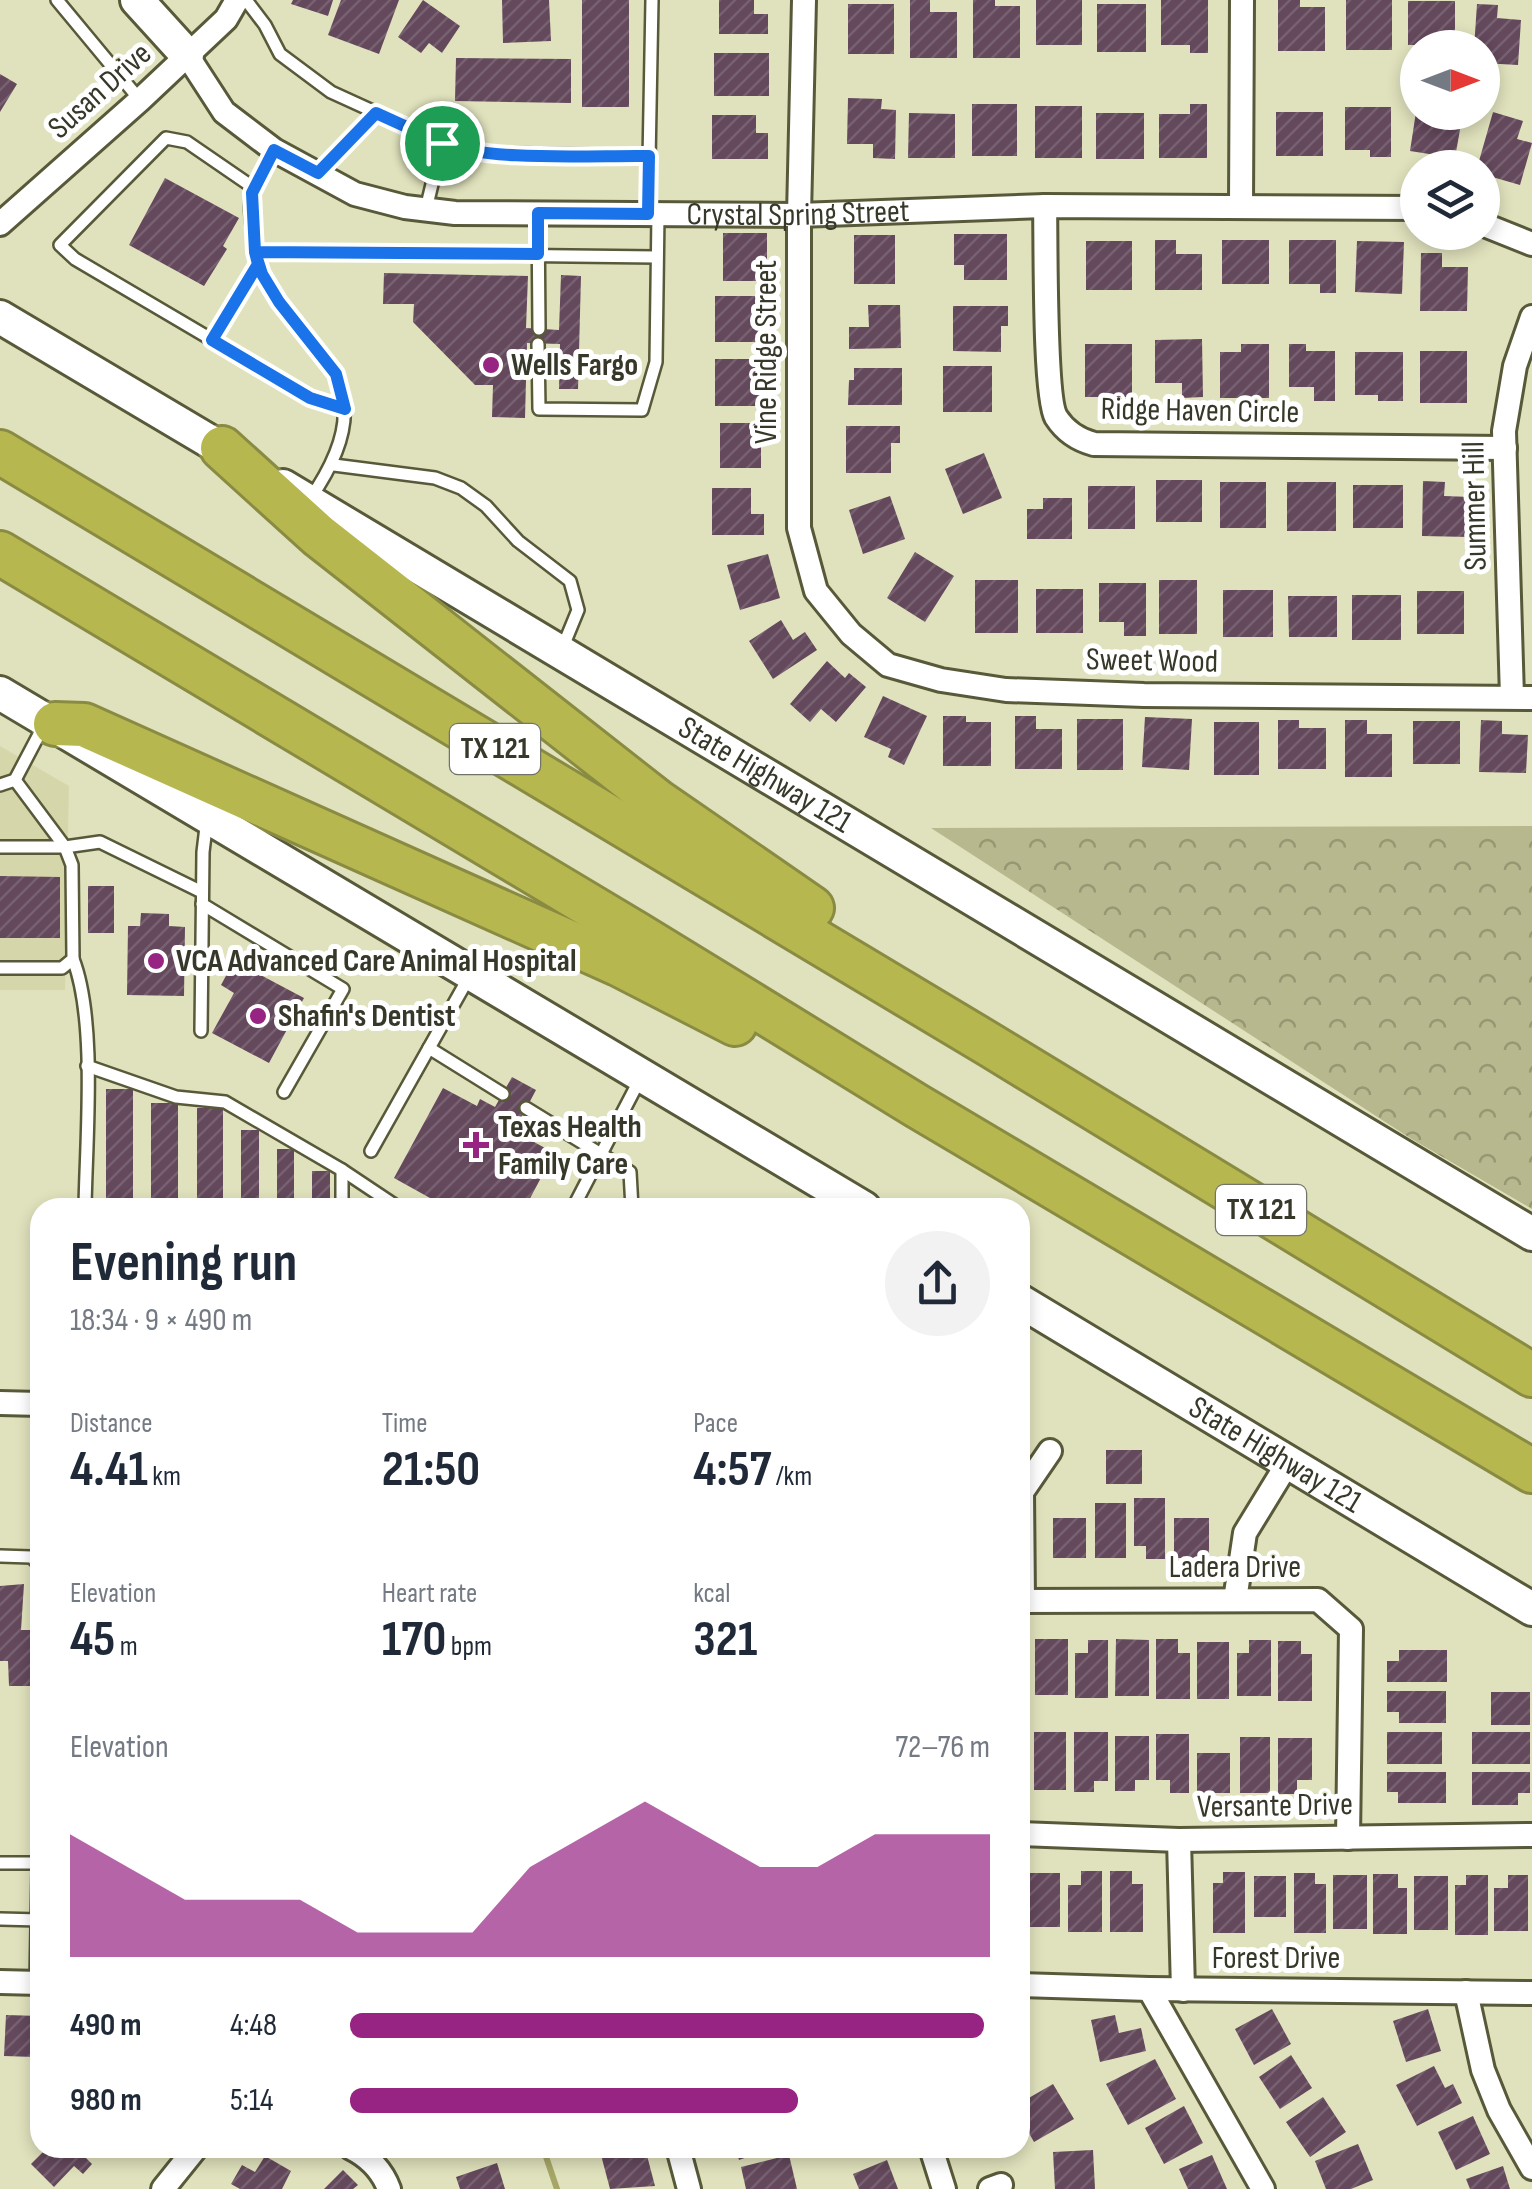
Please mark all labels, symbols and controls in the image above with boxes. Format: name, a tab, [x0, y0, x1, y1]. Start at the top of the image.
north arrow	[1400, 30, 1500, 130]
map controls	[1400, 30, 1500, 250]
street label: Susan Drive	[40, 35, 160, 147]
pin	[400, 101, 485, 186]
icon: arrive	[415, 116, 470, 171]
button: layers	[1400, 150, 1500, 250]
street label: Crystal Spring Street	[686, 191, 910, 235]
street label: Vine Ridge Street	[747, 260, 786, 444]
place label: Wells Fargo	[511, 346, 638, 385]
marker: Wells Fargo	[480, 354, 502, 376]
street label: Ridge Haven Circle	[1100, 390, 1300, 432]
street label: Summer Hill	[1454, 441, 1496, 571]
street label: Sweet Wood	[1086, 640, 1218, 682]
street label: State Highway 121	[671, 708, 859, 842]
road number: TX 121	[450, 724, 540, 774]
place label: VCA Advanced Care Animal Hospital	[176, 942, 576, 981]
marker: VCA Advanced Care Animal Hospital	[145, 950, 167, 972]
place label: Shafin's Dentist	[278, 997, 456, 1036]
marker: Shafin's Dentist	[247, 1005, 269, 1027]
place label: Texas Health Family Care	[498, 1108, 642, 1184]
marker: Texas Health Family Care	[463, 1132, 489, 1158]
road number: TX 121	[1216, 1185, 1306, 1235]
text: Evening run	[70, 1230, 297, 1297]
button: share	[885, 1231, 990, 1336]
text: 18:34 · 9 × 490 m	[70, 1301, 252, 1340]
street label: State Highway 121	[1182, 1388, 1369, 1522]
text: Distance	[70, 1407, 153, 1440]
text: Time	[382, 1407, 427, 1440]
text: Pace	[693, 1407, 738, 1440]
text: 4.41	[70, 1440, 148, 1500]
text: 21:50	[382, 1440, 480, 1500]
text: 4:57	[693, 1440, 771, 1500]
text: km	[148, 1460, 181, 1493]
text: /km	[771, 1460, 812, 1493]
street label: Ladera Drive	[1169, 1548, 1301, 1587]
text: Elevation	[70, 1577, 156, 1610]
text: Heart rate	[382, 1577, 477, 1610]
text: kcal	[693, 1577, 730, 1610]
text: 45	[70, 1610, 115, 1670]
text: 170	[382, 1610, 446, 1670]
text: 321	[693, 1610, 757, 1670]
text: m	[115, 1630, 138, 1663]
text: bpm	[446, 1630, 492, 1663]
text: Elevation	[70, 1728, 169, 1767]
text: 72–76 m	[895, 1728, 990, 1767]
street label: Versante Drive	[1197, 1785, 1353, 1827]
street label: Forest Drive	[1212, 1939, 1340, 1978]
text: 490 m	[70, 2006, 142, 2045]
text: 4:48	[230, 2006, 277, 2045]
text: 980 m	[70, 2081, 142, 2120]
text: 5:14	[230, 2081, 273, 2120]

